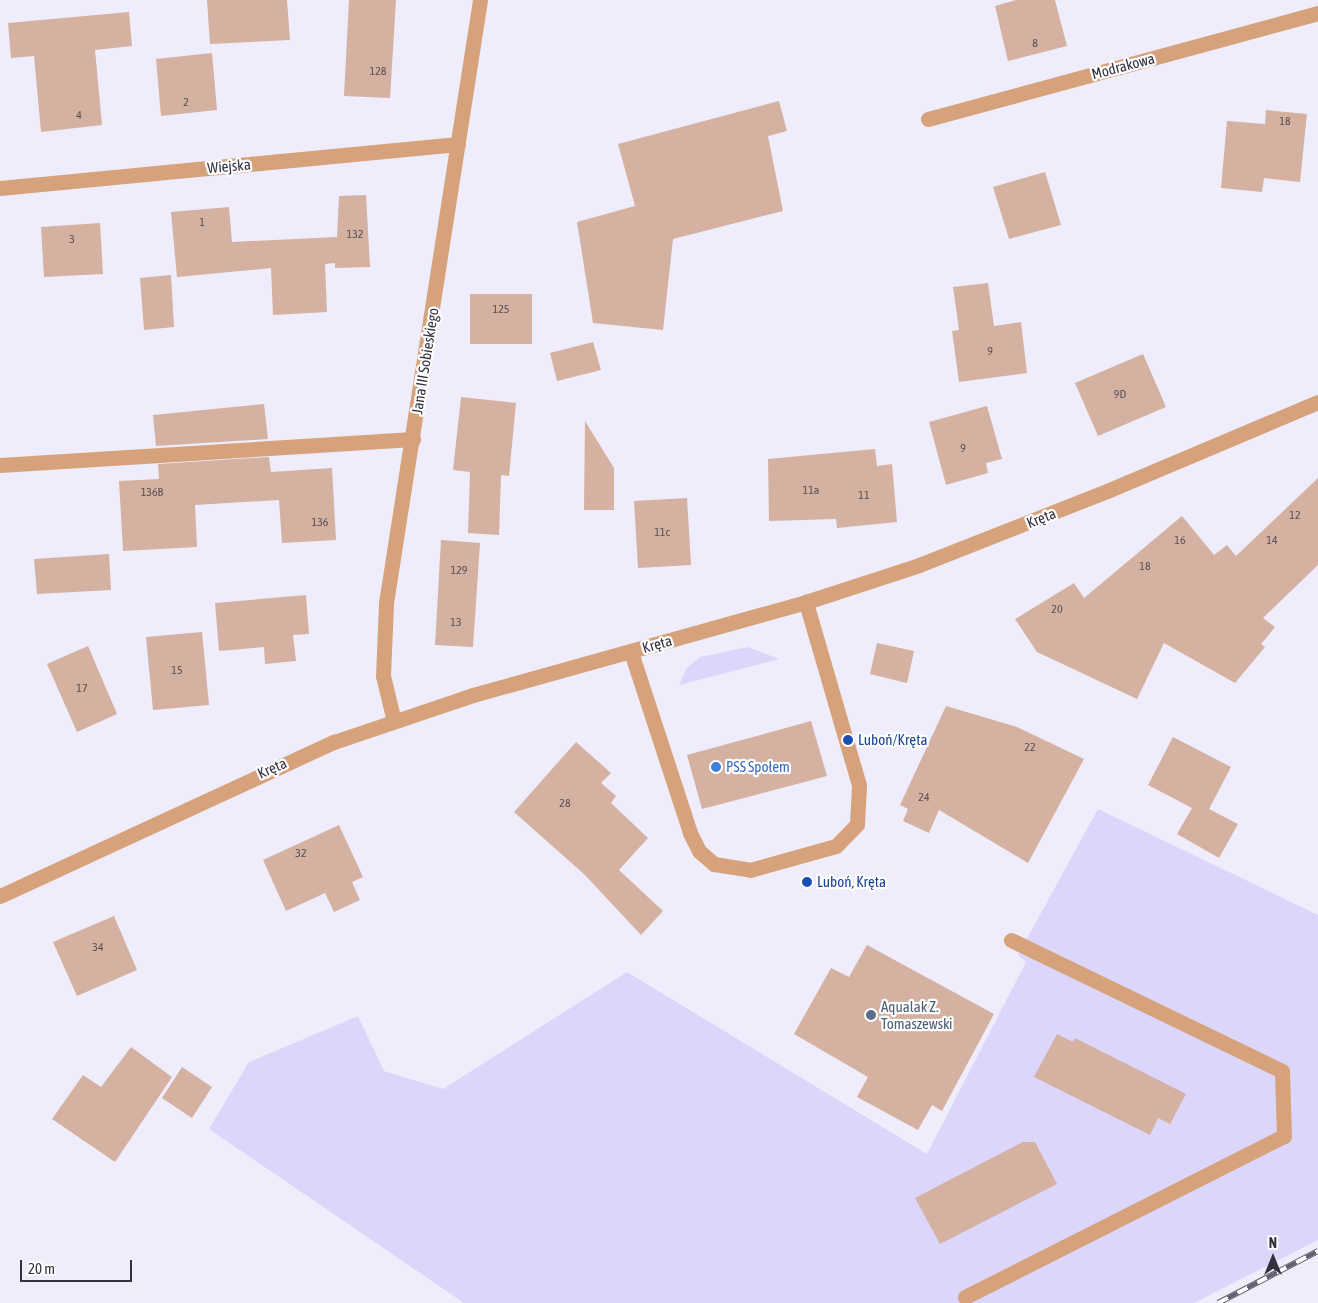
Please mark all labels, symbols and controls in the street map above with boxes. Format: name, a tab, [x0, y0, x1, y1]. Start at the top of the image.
house number: 8	[1032, 37, 1038, 51]
street label: Modrakowa	[1090, 49, 1156, 83]
house number: 128	[370, 65, 386, 79]
house number: 2	[183, 96, 189, 110]
house number: 4	[76, 109, 82, 123]
house number: 18	[1279, 115, 1291, 129]
street label: Wiejska	[207, 155, 251, 177]
house number: 1	[199, 216, 205, 230]
house number: 132	[347, 228, 363, 242]
house number: 3	[69, 233, 75, 247]
house number: 125	[493, 303, 509, 317]
street label: Jana III Sobieskiego	[408, 307, 442, 415]
house number: 9	[987, 345, 993, 359]
house number: 9D	[1114, 388, 1126, 402]
house number: 9	[960, 442, 966, 456]
house number: 11a	[803, 484, 819, 498]
house number: 136B	[141, 486, 163, 500]
house number: 11	[858, 489, 870, 503]
street label: Kręta	[1024, 504, 1058, 532]
house number: 12	[1289, 509, 1301, 523]
house number: 136	[312, 516, 328, 530]
house number: 11c	[654, 526, 670, 540]
house number: 16	[1174, 534, 1186, 548]
house number: 14	[1266, 534, 1278, 548]
house number: 18	[1139, 560, 1151, 574]
house number: 129	[451, 564, 467, 578]
house number: 20	[1051, 603, 1063, 617]
house number: 13	[450, 616, 462, 630]
street label: Kręta	[640, 631, 674, 657]
house number: 15	[171, 664, 183, 678]
house number: 17	[76, 682, 88, 696]
place label: Luboń/Kręta	[858, 731, 927, 749]
marker: Luboń/Kręta	[842, 734, 854, 746]
house number: 22	[1024, 741, 1036, 755]
street label: Kręta	[255, 754, 289, 782]
place label: PSS Społem	[726, 758, 790, 776]
marker: PSS Społem	[710, 761, 722, 773]
house number: 24	[918, 791, 930, 805]
house number: 28	[559, 797, 571, 811]
house number: 32	[295, 847, 307, 861]
place label: Luboń, Kręta	[817, 873, 886, 891]
marker: Luboń, Kręta	[801, 876, 813, 888]
house number: 34	[92, 941, 104, 955]
place label: Aqualak Z. Tomaszewski	[881, 997, 953, 1032]
marker: Aqualak Z. Tomaszewski	[865, 1009, 877, 1021]
north arrow	[1248, 1233, 1298, 1283]
text: N	[1269, 1235, 1277, 1251]
scale bar	[22, 1250, 135, 1282]
text: 20 m	[28, 1260, 55, 1277]

